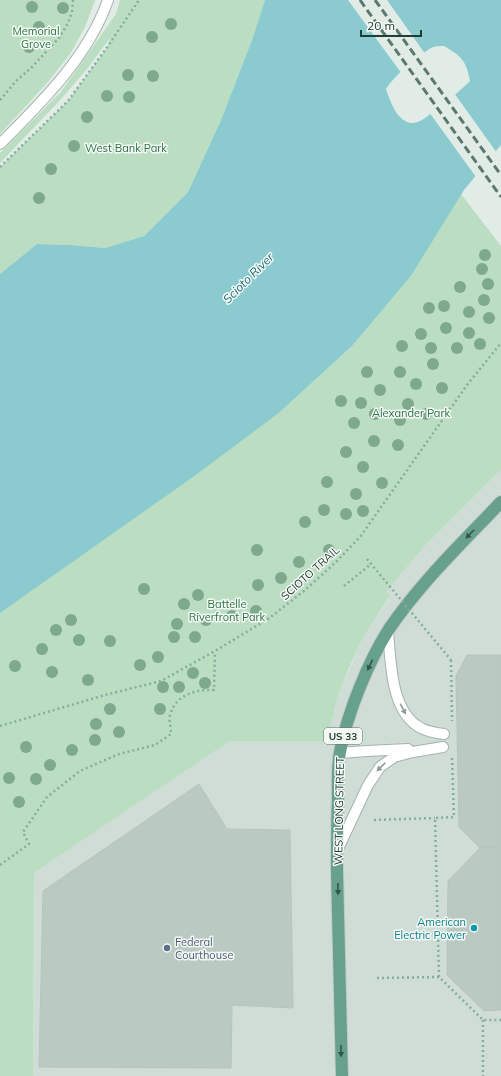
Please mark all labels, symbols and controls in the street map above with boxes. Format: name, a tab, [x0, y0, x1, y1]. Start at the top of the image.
scale bar	[361, 12, 421, 38]
text: 20 m	[367, 18, 395, 33]
park label: Memorial Grove	[12, 24, 60, 51]
park label: West Bank Park	[85, 141, 167, 155]
water label: Scioto River	[220, 249, 277, 306]
park label: Alexander Park	[372, 406, 450, 420]
one-way arrow	[465, 529, 474, 539]
street label: SCIOTO TRAIL	[278, 543, 342, 603]
park label: Battelle Riverfront Park	[189, 597, 266, 624]
one-way arrow	[367, 660, 373, 671]
one-way arrow	[400, 704, 406, 715]
road number: US 33	[324, 728, 362, 744]
street label: WEST LONG STREET	[331, 756, 347, 865]
one-way arrow	[376, 763, 386, 772]
one-way arrow	[335, 883, 341, 896]
place label: American Electric Power	[394, 915, 466, 942]
marker: American Electric Power	[469, 923, 479, 933]
place label: Federal Courthouse	[175, 935, 233, 962]
marker: Federal Courthouse	[162, 943, 172, 953]
one-way arrow	[338, 1045, 344, 1058]

